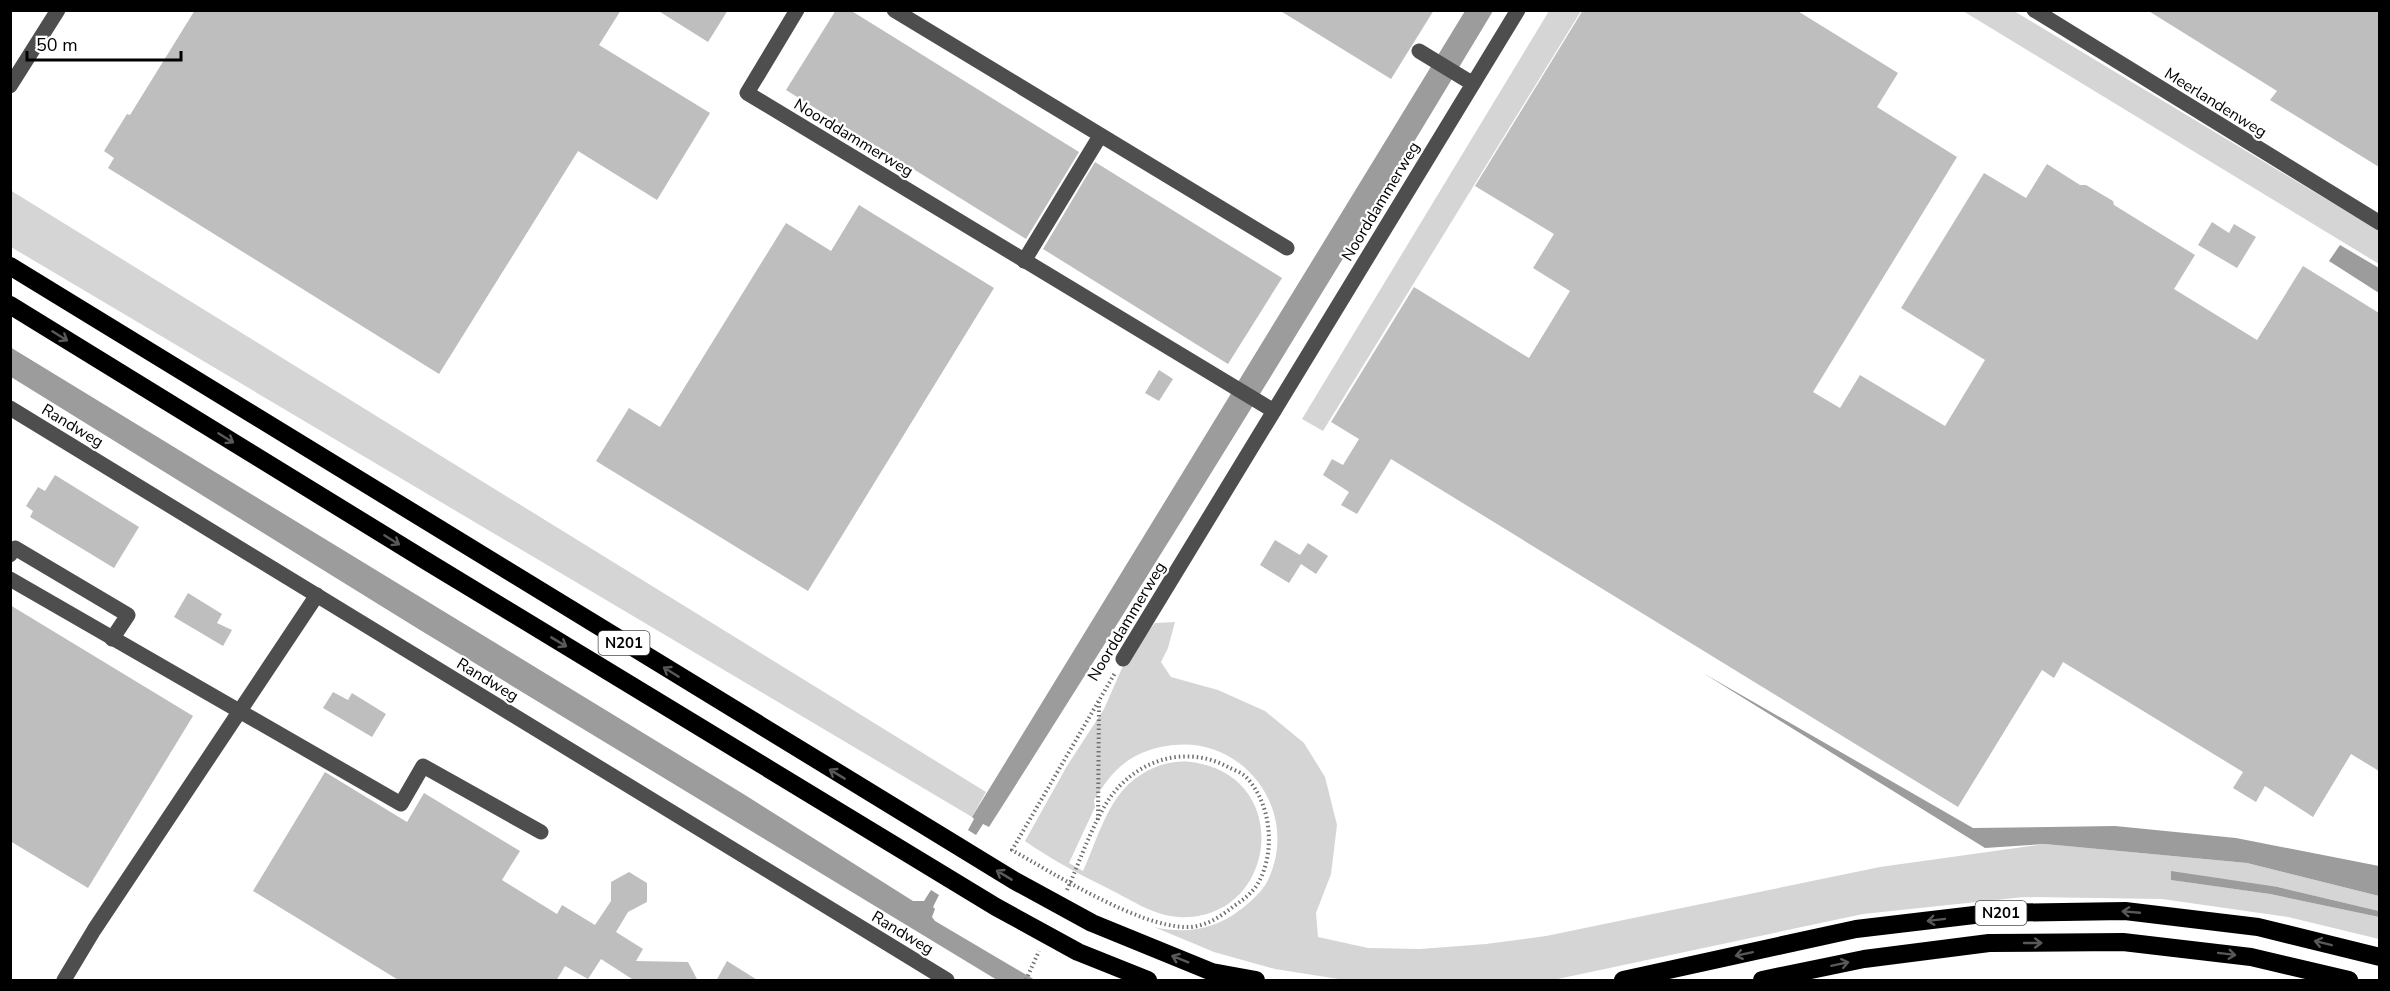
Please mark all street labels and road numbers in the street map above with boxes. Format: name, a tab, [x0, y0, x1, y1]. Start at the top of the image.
street label: Meerlandenweg	[2160, 63, 2271, 143]
street label: Noorddammerweg	[790, 93, 917, 182]
street label: Noorddammerweg	[1336, 138, 1425, 265]
street label: Randweg	[37, 399, 108, 453]
street label: Noorddammerweg	[1082, 558, 1171, 685]
road number: N201	[598, 631, 650, 655]
street label: Randweg	[452, 653, 523, 707]
road number: N201	[1976, 901, 2026, 925]
street label: Randweg	[867, 906, 938, 960]

